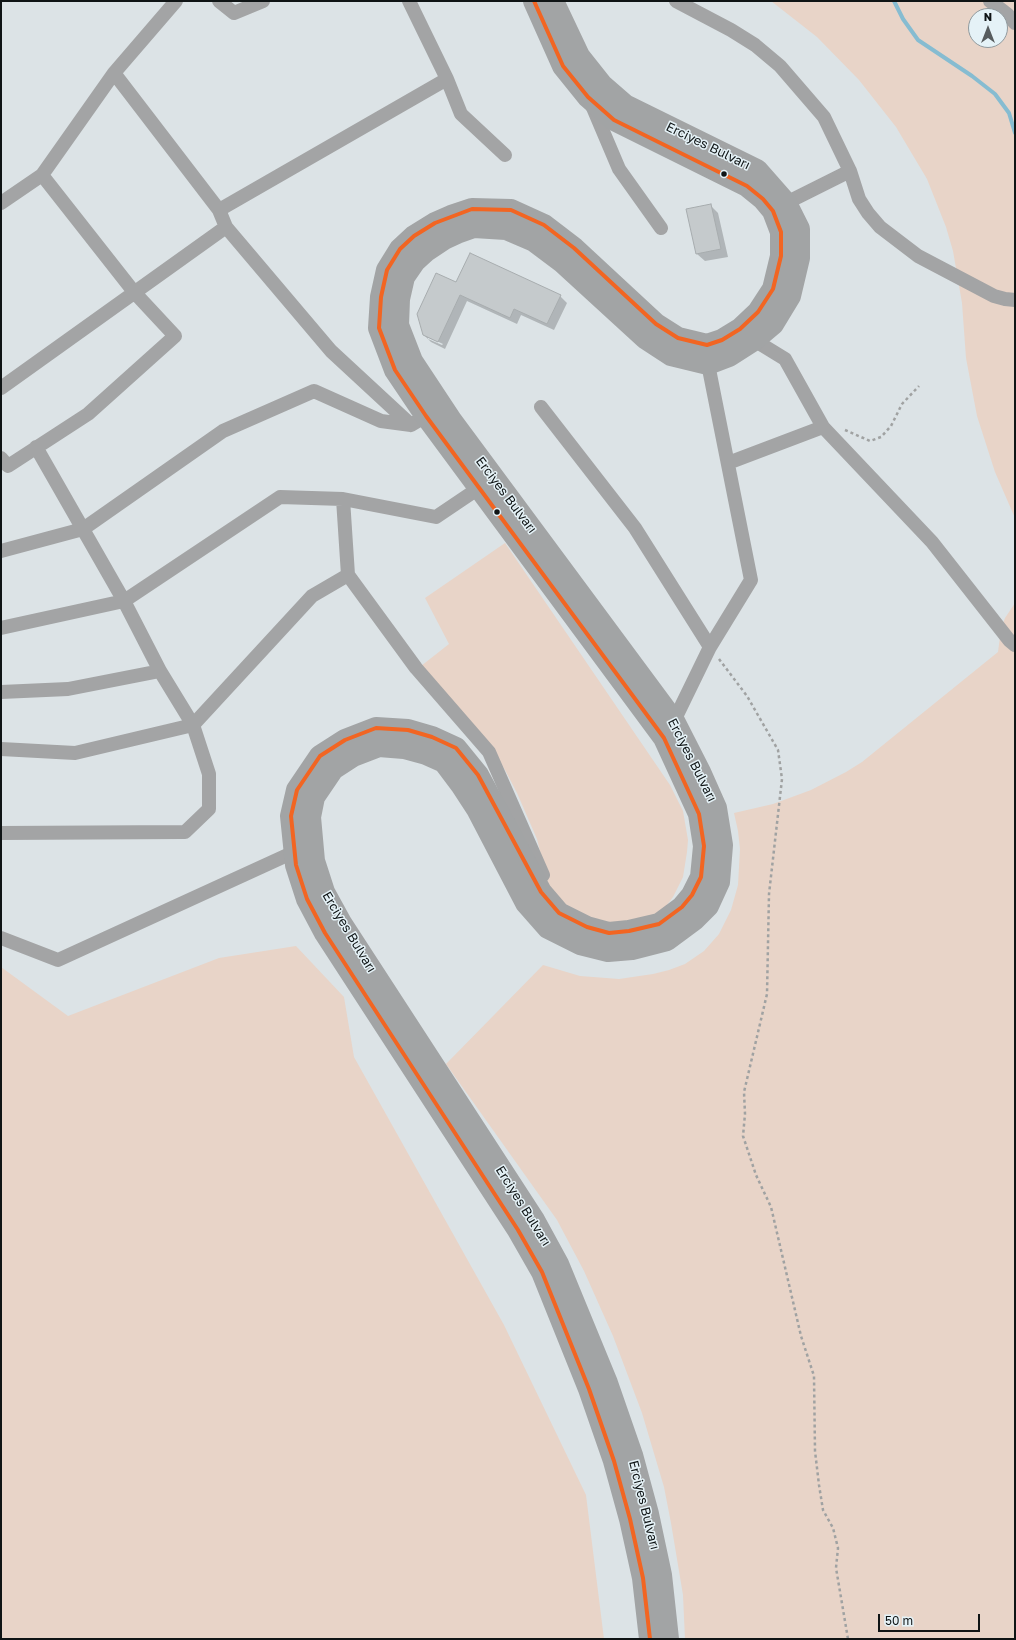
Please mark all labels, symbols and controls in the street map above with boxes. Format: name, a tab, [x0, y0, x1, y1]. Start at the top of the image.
north arrow	[968, 8, 1008, 48]
text: N	[984, 10, 992, 23]
street label: Erciyes Bulvarı	[664, 119, 752, 173]
unlabelled marker	[719, 169, 729, 179]
street label: Erciyes Bulvarı	[472, 454, 540, 536]
unlabelled marker	[492, 507, 502, 517]
street label: Erciyes Bulvarı	[664, 716, 720, 804]
street label: Erciyes Bulvarı	[319, 889, 379, 975]
street label: Erciyes Bulvarı	[492, 1163, 554, 1249]
street label: Erciyes Bulvarı	[625, 1459, 663, 1551]
scale bar	[880, 1606, 982, 1632]
text: 50 m	[885, 1613, 913, 1628]

